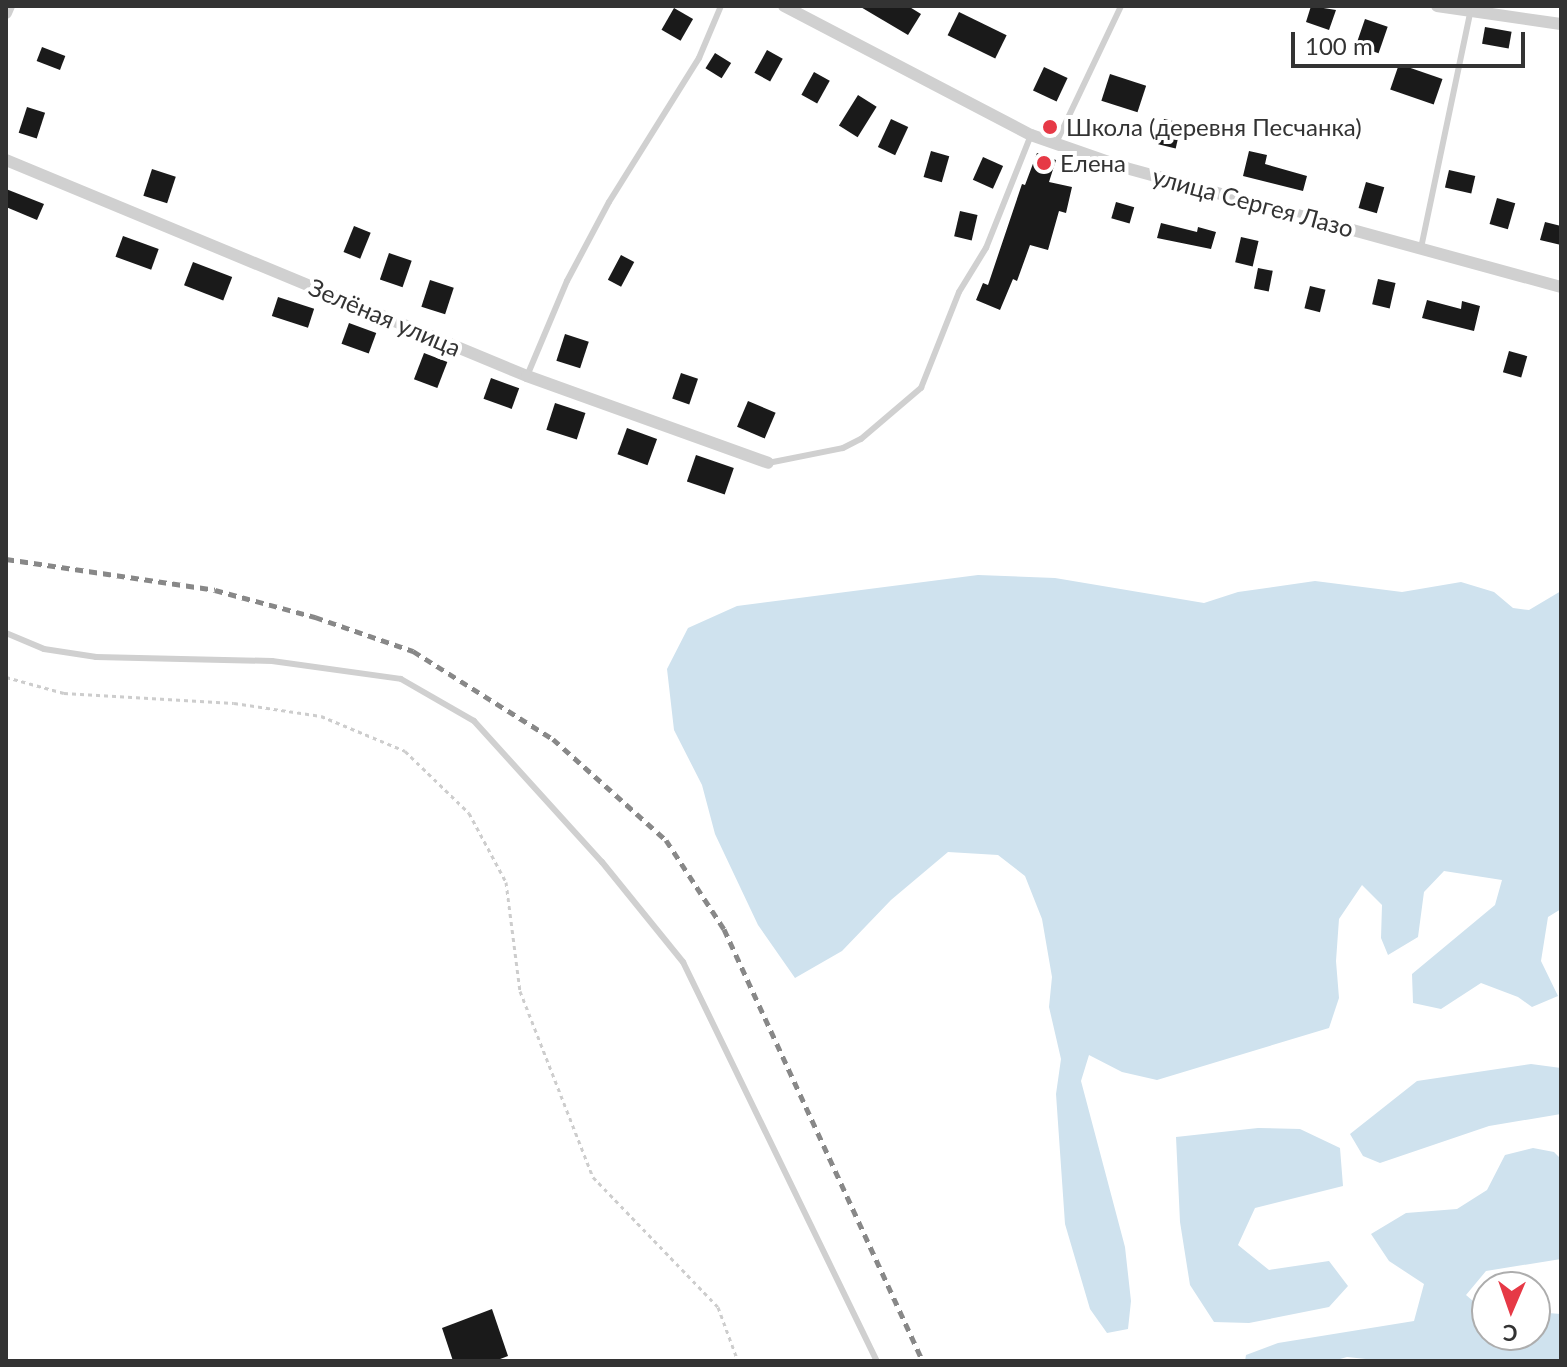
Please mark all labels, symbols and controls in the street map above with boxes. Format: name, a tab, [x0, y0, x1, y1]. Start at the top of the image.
scale bar	[1295, 16, 1529, 66]
text: 100 m	[1305, 31, 1373, 60]
place label: Школа (деревня Песчанка)	[1066, 113, 1362, 141]
marker: Школа (деревня Песчанка)	[1041, 118, 1059, 136]
place label: Елена	[1060, 149, 1126, 177]
marker: Елена	[1035, 154, 1053, 172]
street label: улица Сергея Лазо	[1149, 161, 1357, 243]
street label: Зелёная улица	[305, 272, 465, 362]
north arrow	[1471, 1271, 1551, 1351]
text: С	[1502, 1320, 1518, 1347]

